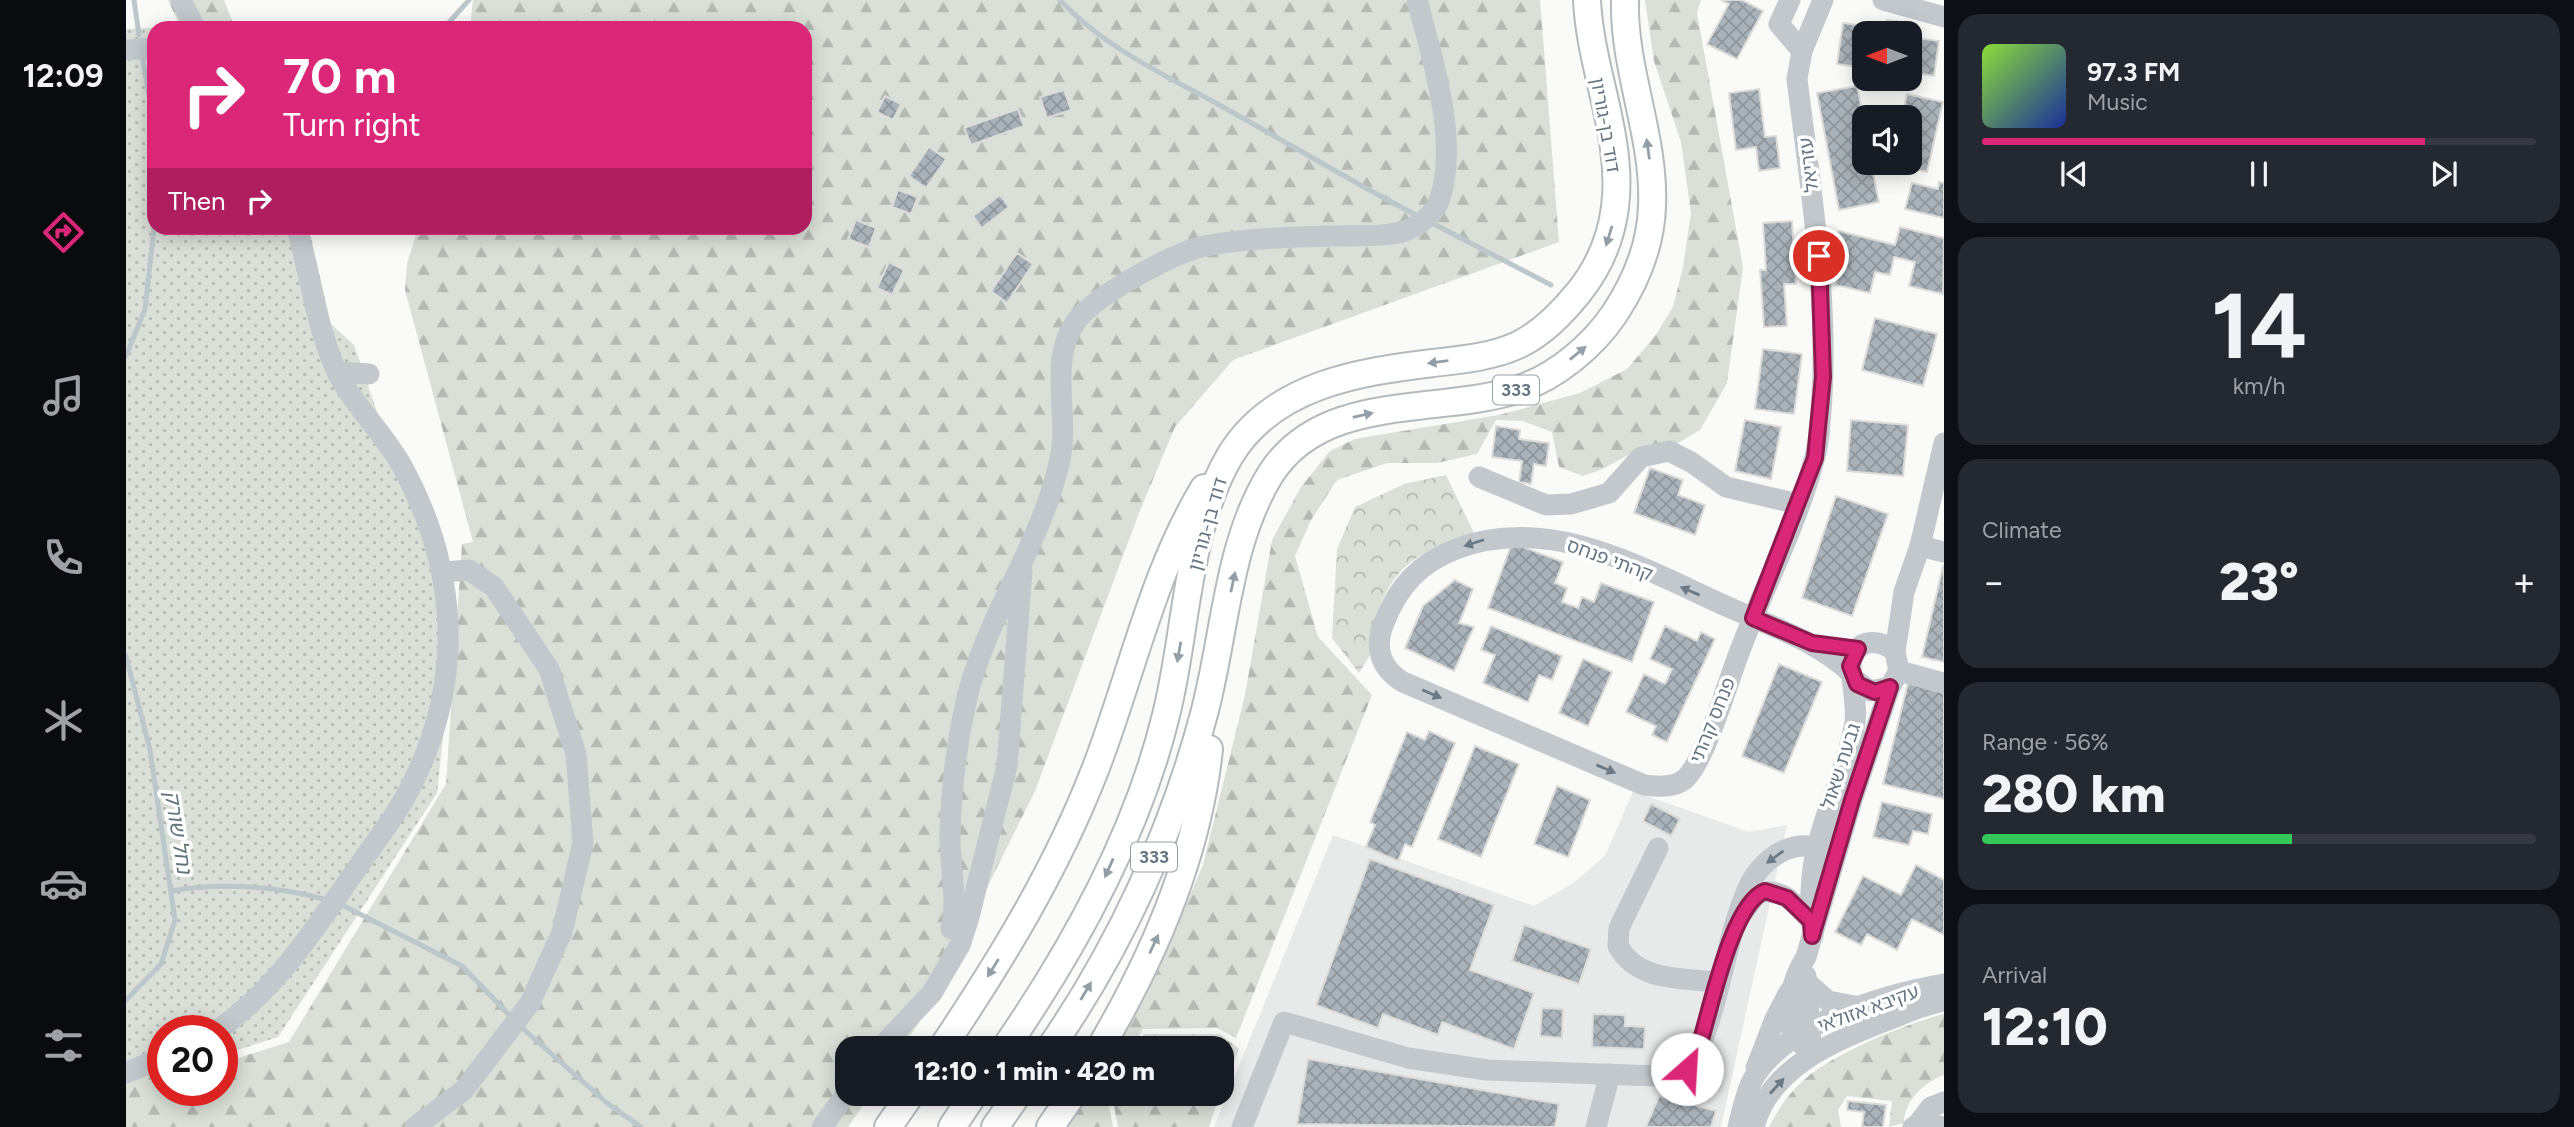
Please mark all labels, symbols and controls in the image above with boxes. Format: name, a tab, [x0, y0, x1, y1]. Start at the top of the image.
north arrow	[1852, 21, 1922, 91]
map controls	[1852, 21, 1922, 175]
text: 70 m	[283, 46, 396, 105]
icon: right	[168, 49, 259, 140]
text: 97.3 FM	[2087, 56, 2180, 88]
text: 12:09	[23, 57, 103, 95]
street label: דוד בן-גוריון	[1586, 76, 1625, 174]
text: Music	[2087, 88, 2148, 116]
button: sound	[1852, 105, 1922, 175]
text: Turn right	[283, 106, 421, 144]
street label: עזריאל	[1794, 136, 1823, 194]
one-way arrow	[1643, 138, 1654, 160]
icon: previous	[2055, 155, 2093, 193]
icon: pause	[2240, 155, 2278, 193]
icon: next	[2425, 155, 2463, 193]
icon: right	[240, 182, 278, 220]
text: Then	[168, 185, 226, 217]
icon: directions	[39, 208, 88, 257]
one-way arrow	[1603, 226, 1614, 247]
pin	[1789, 226, 1849, 286]
icon: arrive	[1800, 237, 1838, 275]
text: 14	[2211, 272, 2307, 381]
one-way arrow	[1568, 346, 1586, 361]
one-way arrow	[1427, 357, 1449, 368]
icon: music	[39, 371, 88, 420]
text: km/h	[2233, 372, 2285, 400]
road number: 333	[1493, 376, 1539, 404]
one-way arrow	[1352, 410, 1374, 421]
street label: דוד בן-גוריון	[1183, 475, 1232, 574]
text: Climate	[1982, 516, 2061, 544]
icon: phone	[39, 533, 88, 582]
street label: קהתי פנחס	[1563, 533, 1656, 586]
one-way arrow	[1463, 539, 1484, 549]
text: 23°	[2219, 551, 2299, 613]
text: −	[1982, 559, 2006, 605]
text: +	[2512, 559, 2536, 605]
one-way arrow	[1227, 571, 1238, 593]
one-way arrow	[1679, 585, 1700, 596]
one-way arrow	[1173, 641, 1184, 663]
street label: פנחס קהתי	[1685, 674, 1740, 766]
one-way arrow	[1422, 689, 1443, 700]
icon: climate	[39, 696, 88, 745]
street label: גבעת שאול	[1816, 720, 1865, 812]
text: Range · 56%	[1982, 728, 2109, 756]
one-way arrow	[1596, 763, 1616, 775]
text: 280 km	[1982, 763, 2165, 825]
water label: נחל שורק	[160, 789, 198, 877]
road number: 333	[1131, 842, 1177, 872]
one-way arrow	[1766, 850, 1784, 864]
one-way arrow	[1103, 858, 1115, 878]
icon: car	[39, 859, 88, 908]
one-way arrow	[1148, 934, 1159, 954]
one-way arrow	[987, 959, 1000, 978]
text: Arrival	[1982, 961, 2047, 989]
street label: עקיבא אזולאי	[1814, 979, 1922, 1037]
one-way arrow	[1080, 981, 1093, 1000]
text: 12:10	[1982, 996, 2108, 1058]
speed limit sign: 20	[147, 1015, 238, 1106]
icon: filters	[39, 1021, 88, 1070]
position arrow	[1650, 1032, 1724, 1106]
text: 12:10 · 1 min · 420 m	[914, 1055, 1155, 1087]
one-way arrow	[1769, 1077, 1785, 1095]

